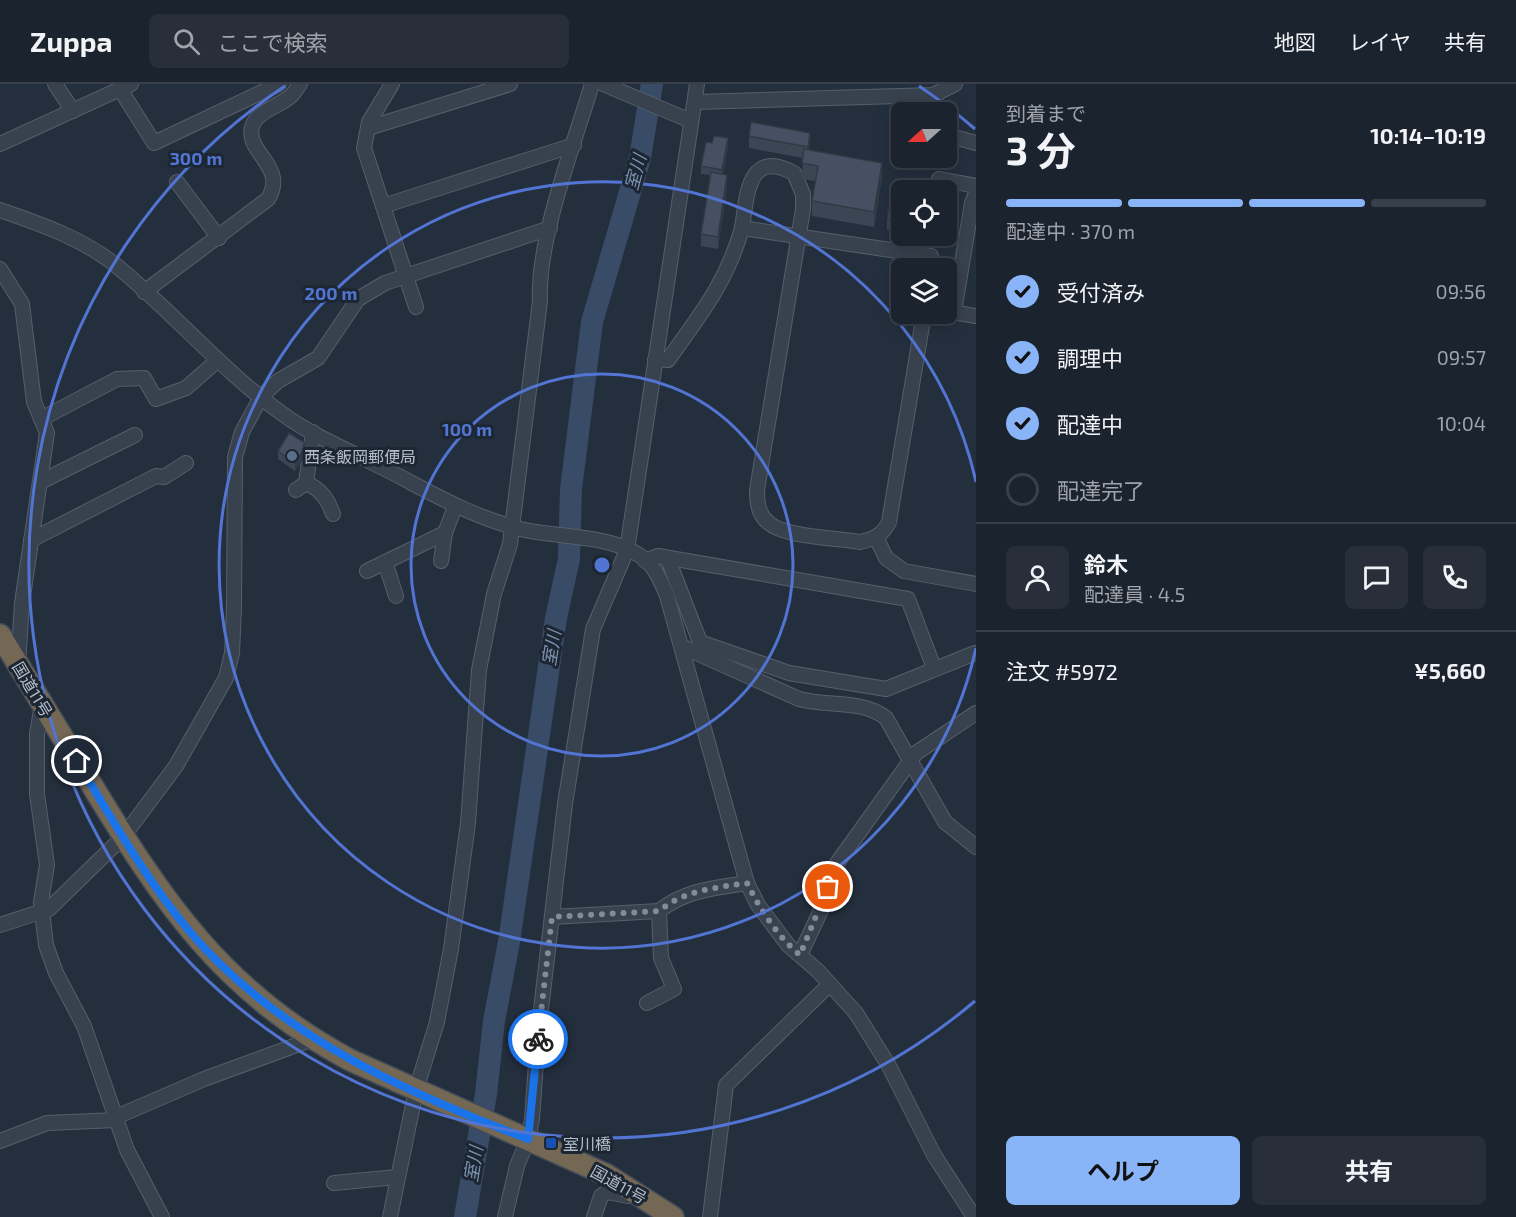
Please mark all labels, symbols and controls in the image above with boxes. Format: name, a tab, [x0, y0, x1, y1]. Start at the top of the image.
search box	[149, 14, 569, 68]
text: Zuppa	[30, 24, 113, 58]
icon: search	[170, 25, 203, 58]
text: ここで検索	[218, 29, 328, 55]
text: 地図	[1274, 29, 1316, 54]
text: レイヤ	[1349, 29, 1411, 54]
text: 共有	[1444, 29, 1486, 54]
text: 到着まで	[1006, 101, 1086, 125]
north arrow	[891, 102, 957, 168]
map controls	[891, 102, 957, 324]
text: 10:14–10:19	[1370, 122, 1486, 148]
text: 3 分	[1006, 126, 1076, 173]
text: 300 m	[170, 147, 222, 169]
water label: 室川	[620, 150, 651, 192]
button: locate	[891, 180, 957, 246]
text: 配達中 · 370 m	[1006, 219, 1135, 243]
button: layers	[891, 258, 957, 324]
icon: check	[1006, 275, 1039, 308]
text: 受付済み	[1057, 279, 1145, 305]
text: 09:56	[1436, 279, 1486, 303]
text: 200 m	[305, 282, 357, 304]
icon: check	[1006, 341, 1039, 374]
text: 調理中	[1057, 345, 1123, 371]
text: 09:57	[1437, 345, 1486, 369]
icon: check	[1006, 407, 1039, 440]
text: 配達中	[1057, 411, 1123, 437]
text: 10:04	[1437, 411, 1486, 435]
text: 100 m	[442, 418, 492, 440]
place label: 西条飯岡郵便局	[304, 447, 416, 466]
marker: 西条飯岡郵便局	[285, 449, 299, 463]
text: 配達完了	[1057, 477, 1145, 503]
button: person	[1006, 546, 1069, 609]
button: chat	[1345, 546, 1408, 609]
button: phone	[1423, 546, 1486, 609]
text: 鈴木	[1084, 551, 1128, 577]
centre of rings	[592, 555, 612, 575]
text: 配達員 · 4.5	[1084, 582, 1185, 606]
water label: 室川	[537, 627, 565, 667]
text: ¥5,660	[1414, 657, 1486, 683]
street label: 国道11号	[9, 658, 57, 720]
text: 注文 #5972	[1006, 658, 1118, 684]
pin	[51, 735, 102, 786]
icon: home	[60, 744, 93, 777]
pin	[802, 861, 853, 912]
icon: bag	[811, 870, 844, 903]
courier	[508, 1009, 568, 1069]
icon: bike	[522, 1023, 555, 1056]
place label: 室川橋	[563, 1134, 611, 1153]
marker: 室川橋	[544, 1136, 558, 1150]
button: ヘルプ	[1006, 1136, 1240, 1205]
button: 共有	[1252, 1136, 1486, 1205]
water label: 室川	[459, 1143, 487, 1183]
street label: 国道11号	[588, 1161, 650, 1207]

